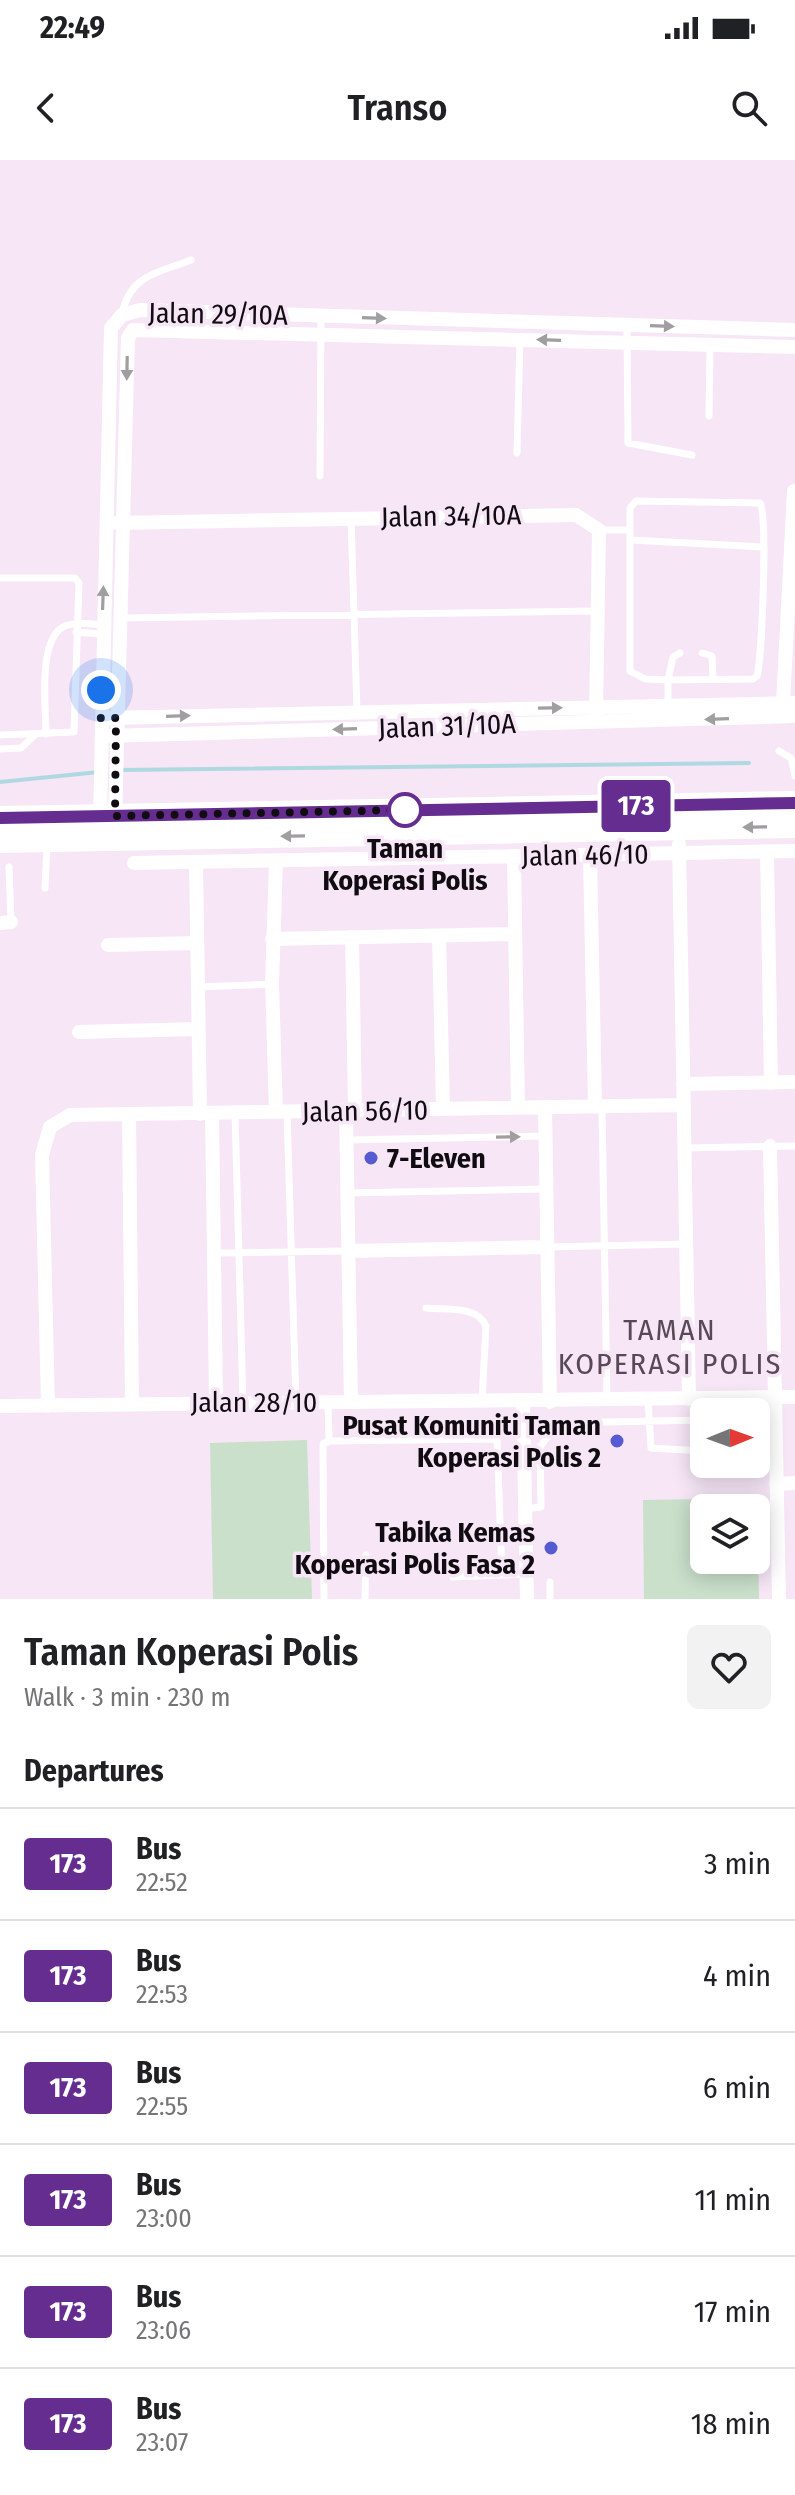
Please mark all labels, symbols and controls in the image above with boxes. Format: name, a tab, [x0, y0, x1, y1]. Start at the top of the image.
text: 22:49	[40, 10, 105, 46]
icon: back	[24, 86, 68, 130]
text: Transo	[348, 86, 447, 130]
icon: search	[727, 86, 771, 130]
street label: Jalan 29/10A	[148, 296, 288, 332]
one-way arrow	[362, 311, 387, 324]
one-way arrow	[650, 320, 675, 333]
one-way arrow	[536, 334, 561, 346]
one-way arrow	[121, 356, 133, 381]
street label: Jalan 34/10A	[380, 498, 522, 534]
one-way arrow	[97, 585, 110, 610]
your location	[81, 670, 121, 710]
one-way arrow	[538, 702, 563, 714]
street label: Jalan 31/10A	[377, 707, 517, 745]
one-way arrow	[166, 710, 191, 723]
one-way arrow	[704, 712, 729, 725]
one-way arrow	[332, 723, 357, 736]
line badge: 173	[590, 780, 682, 832]
text: 173	[618, 789, 654, 822]
marker: Taman Koperasi Polis	[388, 793, 422, 827]
one-way arrow	[742, 820, 767, 833]
one-way arrow	[280, 829, 305, 842]
place label: Taman Koperasi Polis	[322, 832, 488, 897]
street label: Jalan 46/10	[521, 837, 649, 873]
street label: Jalan 56/10	[301, 1093, 429, 1129]
one-way arrow	[496, 1131, 521, 1143]
place label: 7-Eleven	[387, 1142, 486, 1175]
marker: 7-Eleven	[362, 1149, 380, 1167]
district label: TAMAN KOPERASI POLIS	[558, 1312, 782, 1382]
street label: Jalan 28/10	[191, 1386, 317, 1419]
north arrow	[690, 1398, 770, 1478]
map controls	[690, 1398, 770, 1574]
place label: Pusat Komuniti Taman Koperasi Polis 2	[342, 1409, 601, 1474]
marker: Pusat Komuniti Taman Koperasi Polis 2	[608, 1432, 626, 1450]
button: layers	[690, 1494, 770, 1574]
place label: Tabika Kemas Koperasi Polis Fasa 2	[295, 1516, 535, 1581]
marker: Tabika Kemas Koperasi Polis Fasa 2	[542, 1539, 560, 1557]
button: heart	[687, 1625, 771, 1709]
text: Taman Koperasi Polis	[24, 1629, 358, 1675]
text: Walk · 3 min · 230 m	[24, 1682, 231, 1713]
text: Departures	[24, 1753, 164, 1789]
text: Bus	[136, 1831, 181, 1867]
text: 3 min	[704, 1846, 771, 1882]
text: 173	[50, 1847, 86, 1880]
text: 22:52	[136, 1867, 188, 1898]
text: Bus	[136, 1943, 181, 1979]
text: 4 min	[703, 1958, 771, 1994]
text: 173	[50, 1959, 86, 1992]
text: 22:53	[136, 1979, 188, 2010]
text: Bus	[136, 2055, 181, 2091]
text: 6 min	[703, 2070, 771, 2106]
text: 173	[50, 2071, 86, 2104]
text: 22:55	[136, 2091, 188, 2122]
text: Bus	[136, 2167, 181, 2203]
text: 11 min	[695, 2182, 771, 2218]
text: 173	[50, 2183, 86, 2216]
text: 23:00	[136, 2203, 192, 2234]
text: Bus	[136, 2279, 181, 2315]
text: 17 min	[694, 2294, 771, 2330]
text: 173	[50, 2295, 86, 2328]
text: 23:06	[136, 2315, 191, 2346]
text: Bus	[136, 2391, 181, 2427]
text: 18 min	[691, 2406, 771, 2442]
text: 173	[50, 2407, 86, 2440]
text: 23:07	[136, 2427, 188, 2458]

